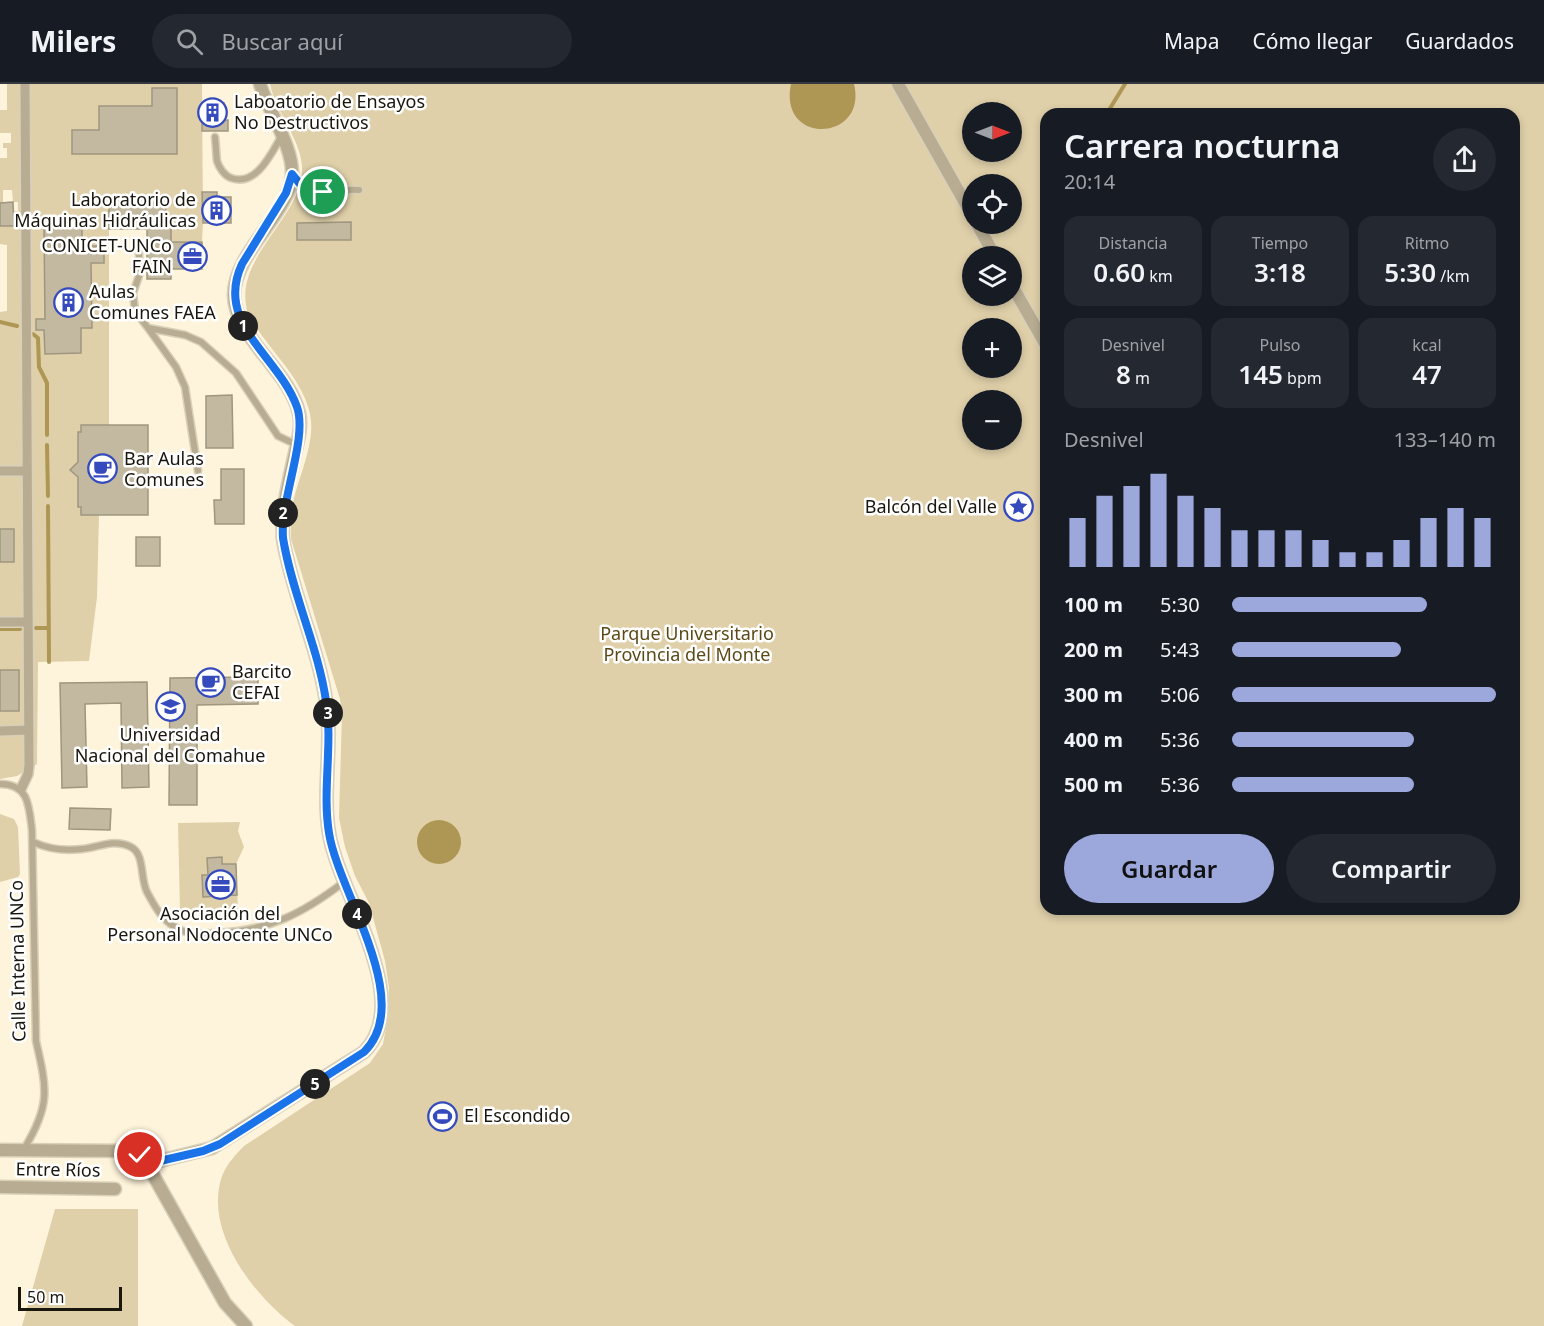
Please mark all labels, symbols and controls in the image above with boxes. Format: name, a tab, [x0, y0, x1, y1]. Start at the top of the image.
search box	[152, 14, 572, 68]
text: Milers	[30, 22, 116, 60]
icon: search	[173, 25, 206, 58]
text: Buscar aquí	[221, 26, 343, 56]
text: Mapa	[1164, 27, 1219, 55]
text: Cómo llegar	[1252, 27, 1372, 55]
text: Guardados	[1405, 27, 1514, 55]
place label: Laboatorio de Ensayos No Destructivos	[234, 89, 425, 134]
building icon: Laboatorio de Ensayos No Destructivos	[197, 96, 229, 128]
north arrow	[962, 102, 1022, 162]
map controls	[962, 102, 1022, 450]
text: Carrera nocturna	[1064, 123, 1340, 168]
button: share	[1433, 128, 1496, 191]
pin	[297, 166, 348, 217]
text: 20:14	[1064, 168, 1115, 195]
button: locate	[962, 174, 1022, 234]
icon: arrive	[306, 175, 339, 208]
place label: Laboratorio de Máquinas Hidráulicas	[14, 187, 196, 232]
building icon: Laboratorio de Máquinas Hidráulicas	[201, 194, 233, 226]
text: Distancia	[1099, 232, 1167, 254]
text: Tiempo	[1252, 232, 1308, 254]
text: Ritmo	[1405, 232, 1449, 254]
place label: CONICET-UNCo FAIN	[42, 233, 172, 278]
office icon: CONICET-UNCo FAIN	[177, 240, 209, 272]
button: layers	[962, 246, 1022, 306]
text: 0.60	[1093, 254, 1145, 290]
text: 3:18	[1254, 254, 1306, 290]
text: 5:30	[1384, 254, 1436, 290]
text: km	[1145, 265, 1173, 287]
text: /km	[1436, 265, 1470, 287]
place label: Aulas Comunes FAEA	[89, 279, 216, 324]
building icon: Aulas Comunes FAEA	[52, 286, 84, 318]
pin: 1	[228, 311, 258, 341]
text: 1	[238, 315, 248, 337]
button: +	[962, 318, 1022, 378]
text: Desnivel	[1101, 334, 1165, 356]
text: Pulso	[1259, 334, 1301, 356]
text: kcal	[1412, 334, 1442, 356]
text: 8	[1116, 356, 1131, 392]
text: 145	[1238, 356, 1283, 392]
text: 47	[1412, 356, 1442, 392]
text: m	[1131, 367, 1150, 389]
text: bpm	[1283, 367, 1322, 389]
button: −	[962, 390, 1022, 450]
text: Desnivel	[1064, 426, 1144, 453]
text: 133–140 m	[1393, 426, 1496, 453]
place label: Bar Aulas Comunes	[124, 446, 204, 491]
cafe icon: Bar Aulas Comunes	[87, 453, 119, 485]
place icon: Balcón del Valle	[1002, 491, 1034, 523]
place label: Balcón del Valle	[865, 494, 997, 518]
pin: 2	[268, 498, 298, 528]
text: 2	[278, 502, 288, 524]
text: 100 m	[1064, 591, 1123, 618]
text: 5:30	[1160, 591, 1200, 618]
park label: Parque Universitario Provincia del Monte	[600, 621, 774, 666]
text: 200 m	[1064, 636, 1123, 663]
text: 5:43	[1160, 636, 1200, 663]
place label: Barcito CEFAI	[232, 659, 292, 704]
cafe icon: Barcito CEFAI	[195, 666, 227, 698]
text: 300 m	[1064, 681, 1123, 708]
text: 5:06	[1160, 681, 1200, 708]
school or university icon: Universidad Nacional del Comahue	[154, 690, 186, 722]
pin: 3	[313, 698, 343, 728]
text: 3	[323, 702, 333, 724]
place label: Universidad Nacional del Comahue	[75, 722, 265, 767]
text: 400 m	[1064, 726, 1123, 753]
text: 5:36	[1160, 726, 1200, 753]
text: 500 m	[1064, 771, 1123, 798]
text: 5:36	[1160, 771, 1200, 798]
button: Guardar	[1064, 834, 1274, 903]
button: Compartir	[1286, 834, 1496, 903]
office icon: Asociación del Personal Nodocente UNCo	[204, 869, 236, 901]
street label: Calle Interna UNCo	[4, 880, 30, 1042]
pin: 4	[342, 899, 372, 929]
place label: Asociación del Personal Nodocente UNCo	[107, 901, 333, 946]
text: 4	[352, 903, 362, 925]
pin: 5	[300, 1069, 330, 1099]
text: 5	[310, 1073, 320, 1095]
sports icon: El Escondido	[427, 1100, 459, 1132]
place label: El Escondido	[464, 1103, 570, 1127]
pin	[114, 1129, 165, 1180]
icon: check	[123, 1138, 156, 1171]
street label: Entre Ríos	[15, 1156, 101, 1182]
scale bar	[18, 1284, 122, 1312]
text: 50 m	[27, 1286, 64, 1308]

